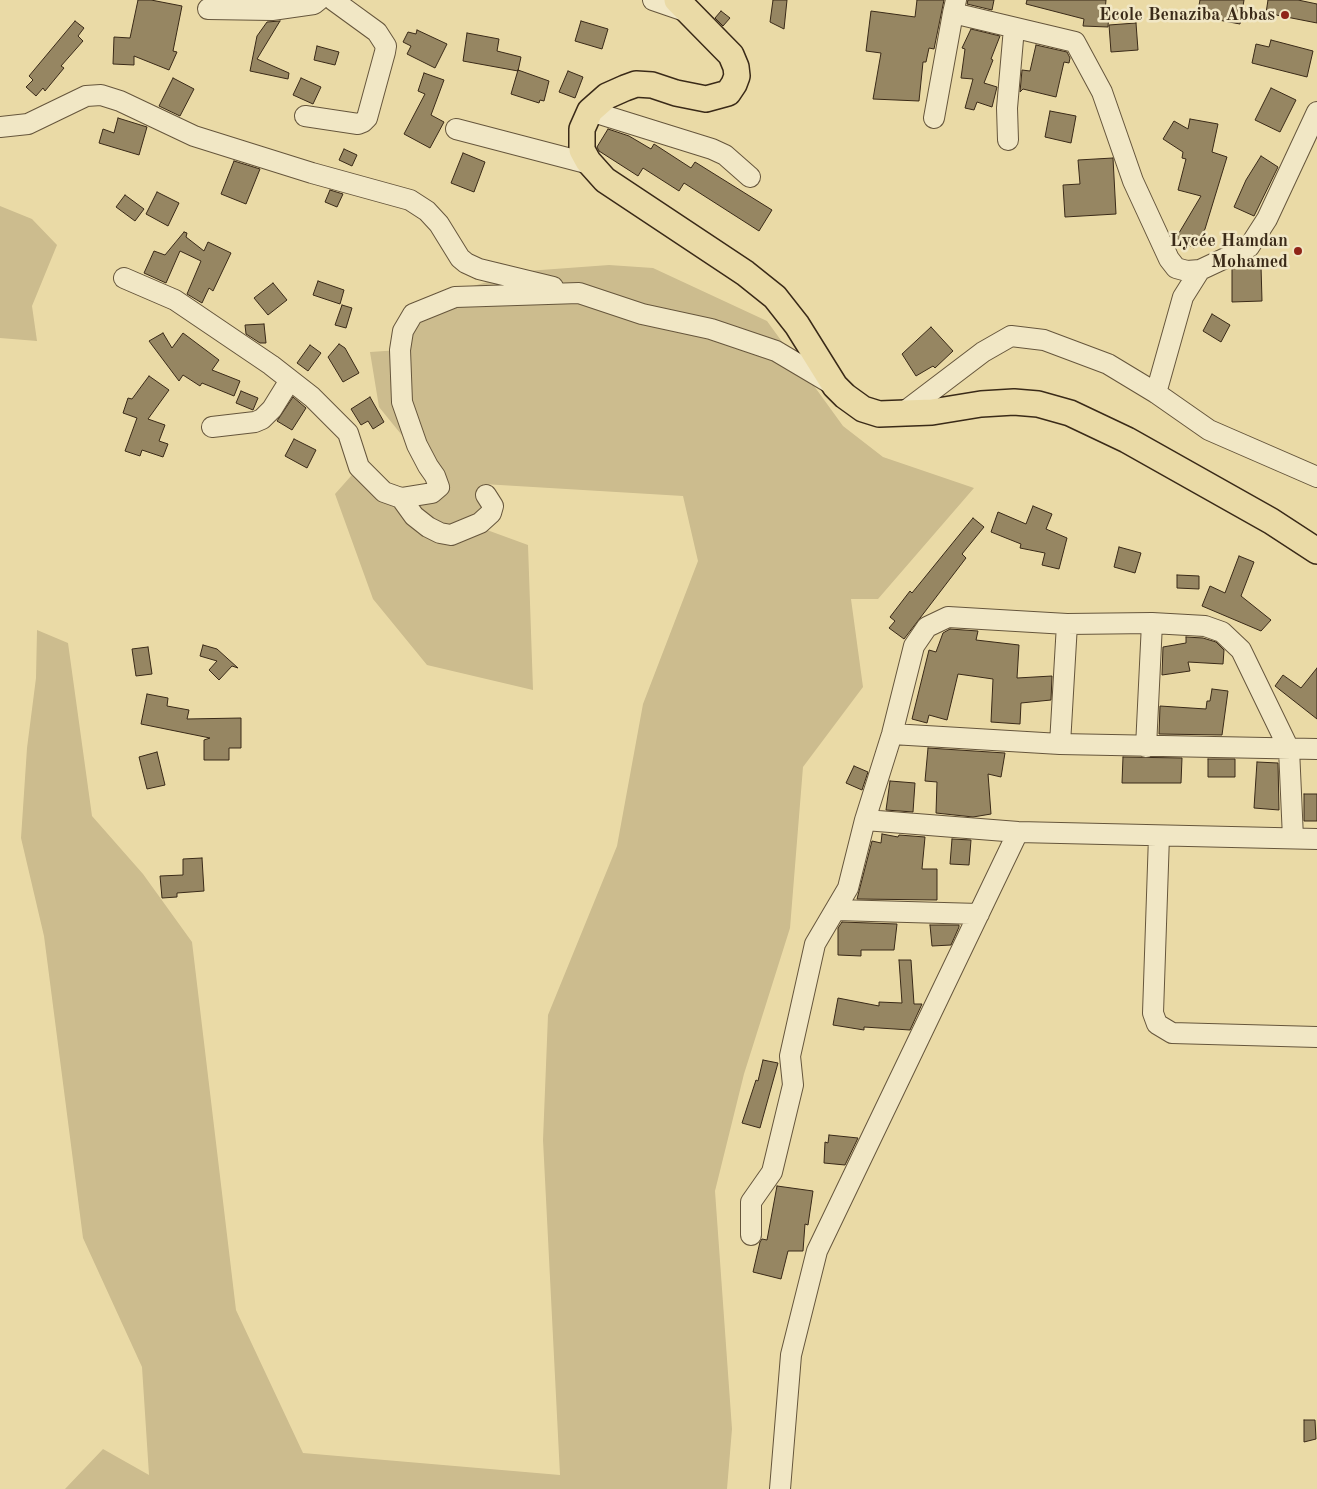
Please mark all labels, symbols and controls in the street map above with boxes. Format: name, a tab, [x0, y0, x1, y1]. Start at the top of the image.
place label: Ecole Benaziba Abbas	[1099, 4, 1275, 26]
marker: Ecole Benaziba Abbas	[1279, 9, 1291, 21]
place label: Lycée Hamdan Mohamed	[1170, 230, 1288, 272]
marker: Lycée Hamdan Mohamed	[1292, 245, 1304, 257]

